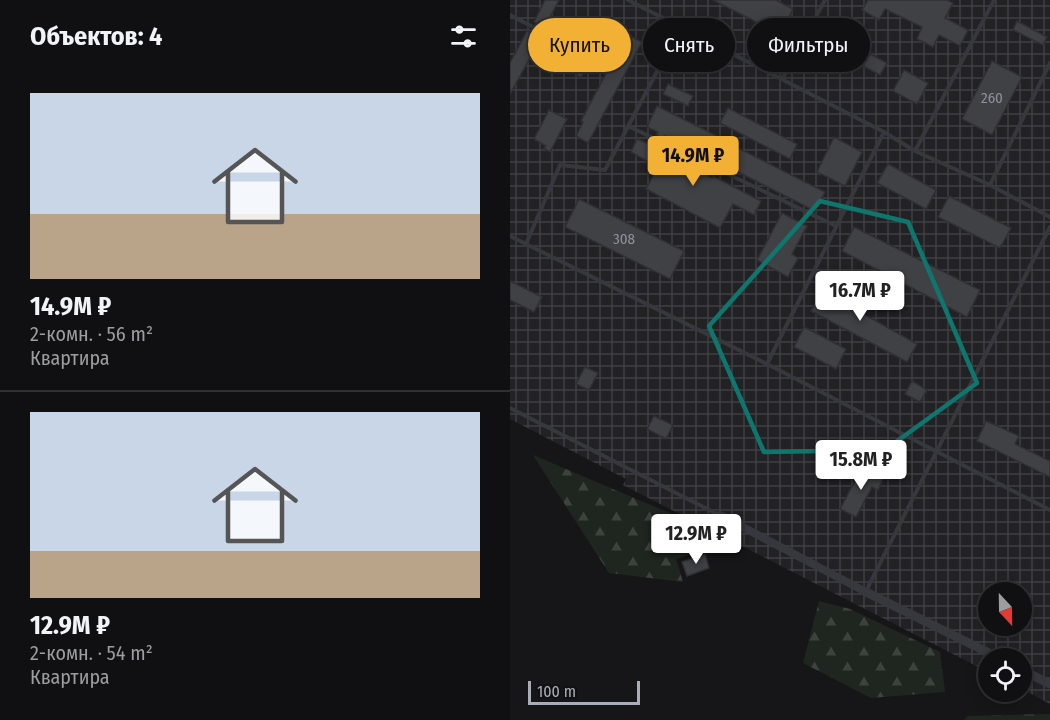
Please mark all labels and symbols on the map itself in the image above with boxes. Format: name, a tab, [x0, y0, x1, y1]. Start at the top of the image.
house number: 260	[981, 89, 1003, 107]
pin: 14.9M ₽	[638, 136, 748, 187]
house number: 308	[613, 230, 635, 248]
pin: 16.7M ₽	[805, 271, 915, 322]
pin: 15.8M ₽	[806, 440, 916, 491]
pin: 12.9M ₽	[641, 514, 751, 565]
north arrow	[978, 582, 1032, 636]
scale bar	[528, 678, 640, 706]

